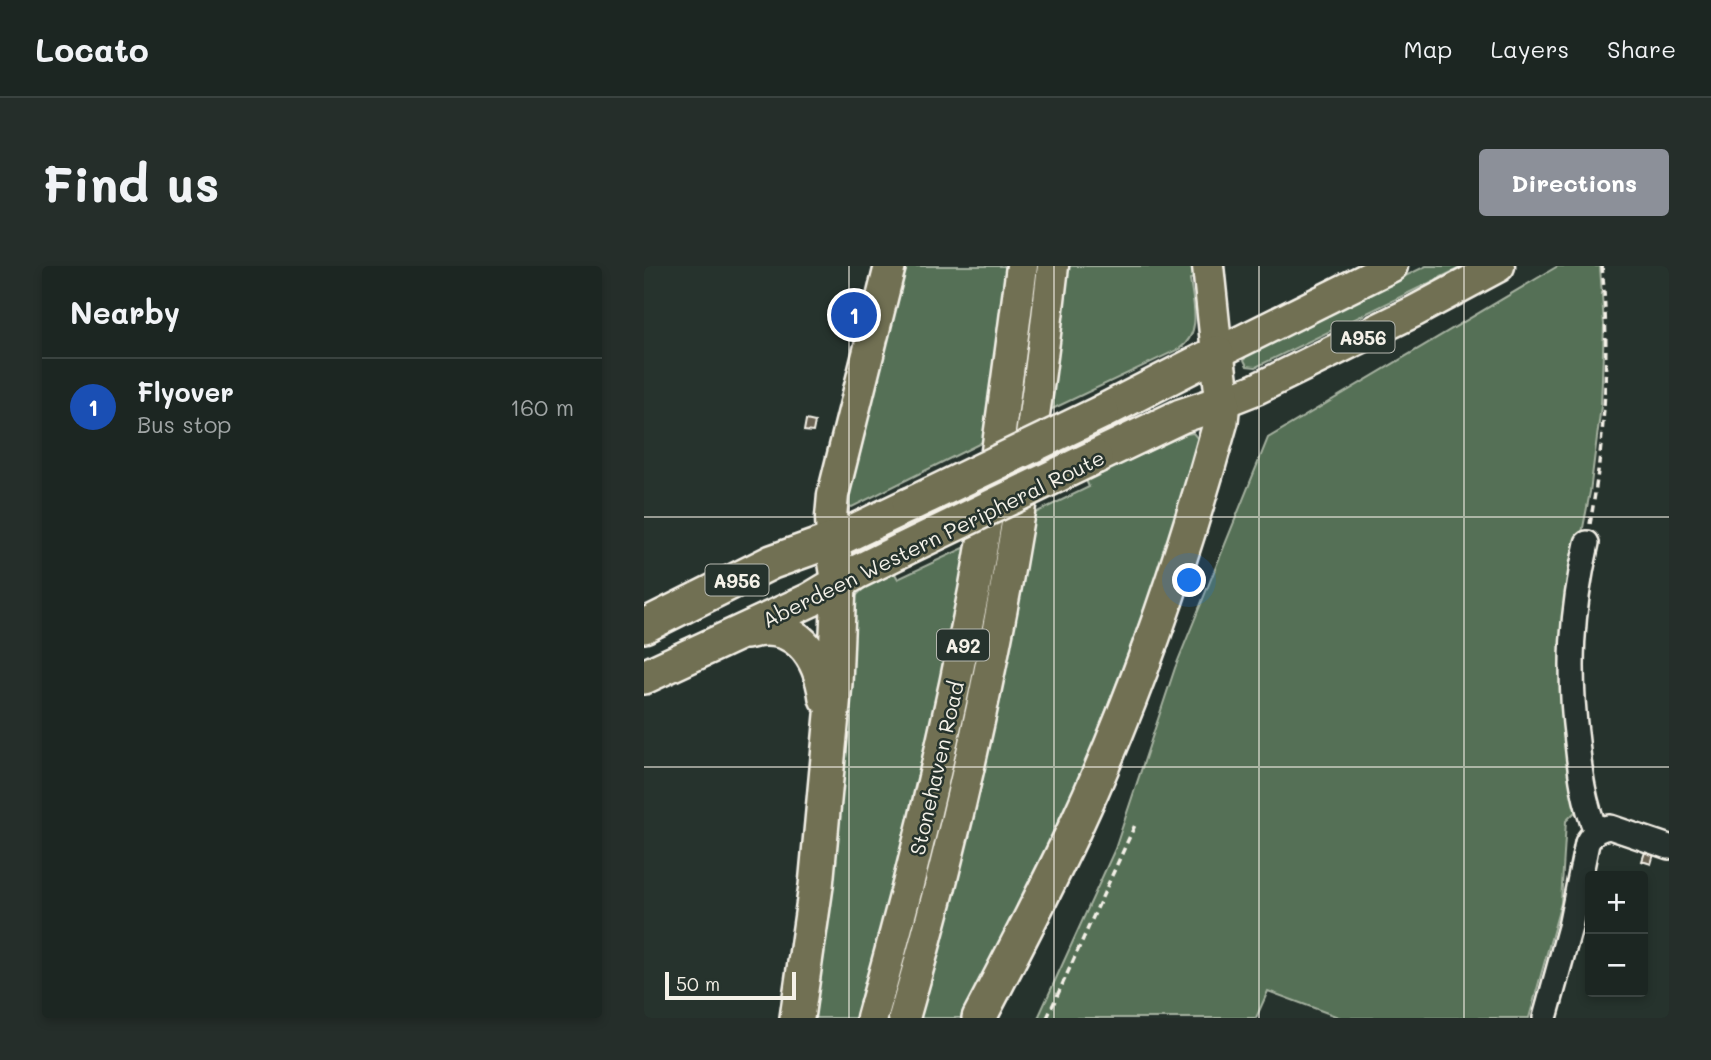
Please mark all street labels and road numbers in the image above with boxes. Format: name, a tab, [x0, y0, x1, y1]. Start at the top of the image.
road number: A956	[1332, 321, 1394, 352]
street label: Aberdeen Western Peripheral Route	[757, 443, 1109, 633]
road number: A956	[706, 564, 768, 596]
road number: A92	[937, 630, 989, 660]
street label: Stonehaven Road	[903, 678, 969, 858]

